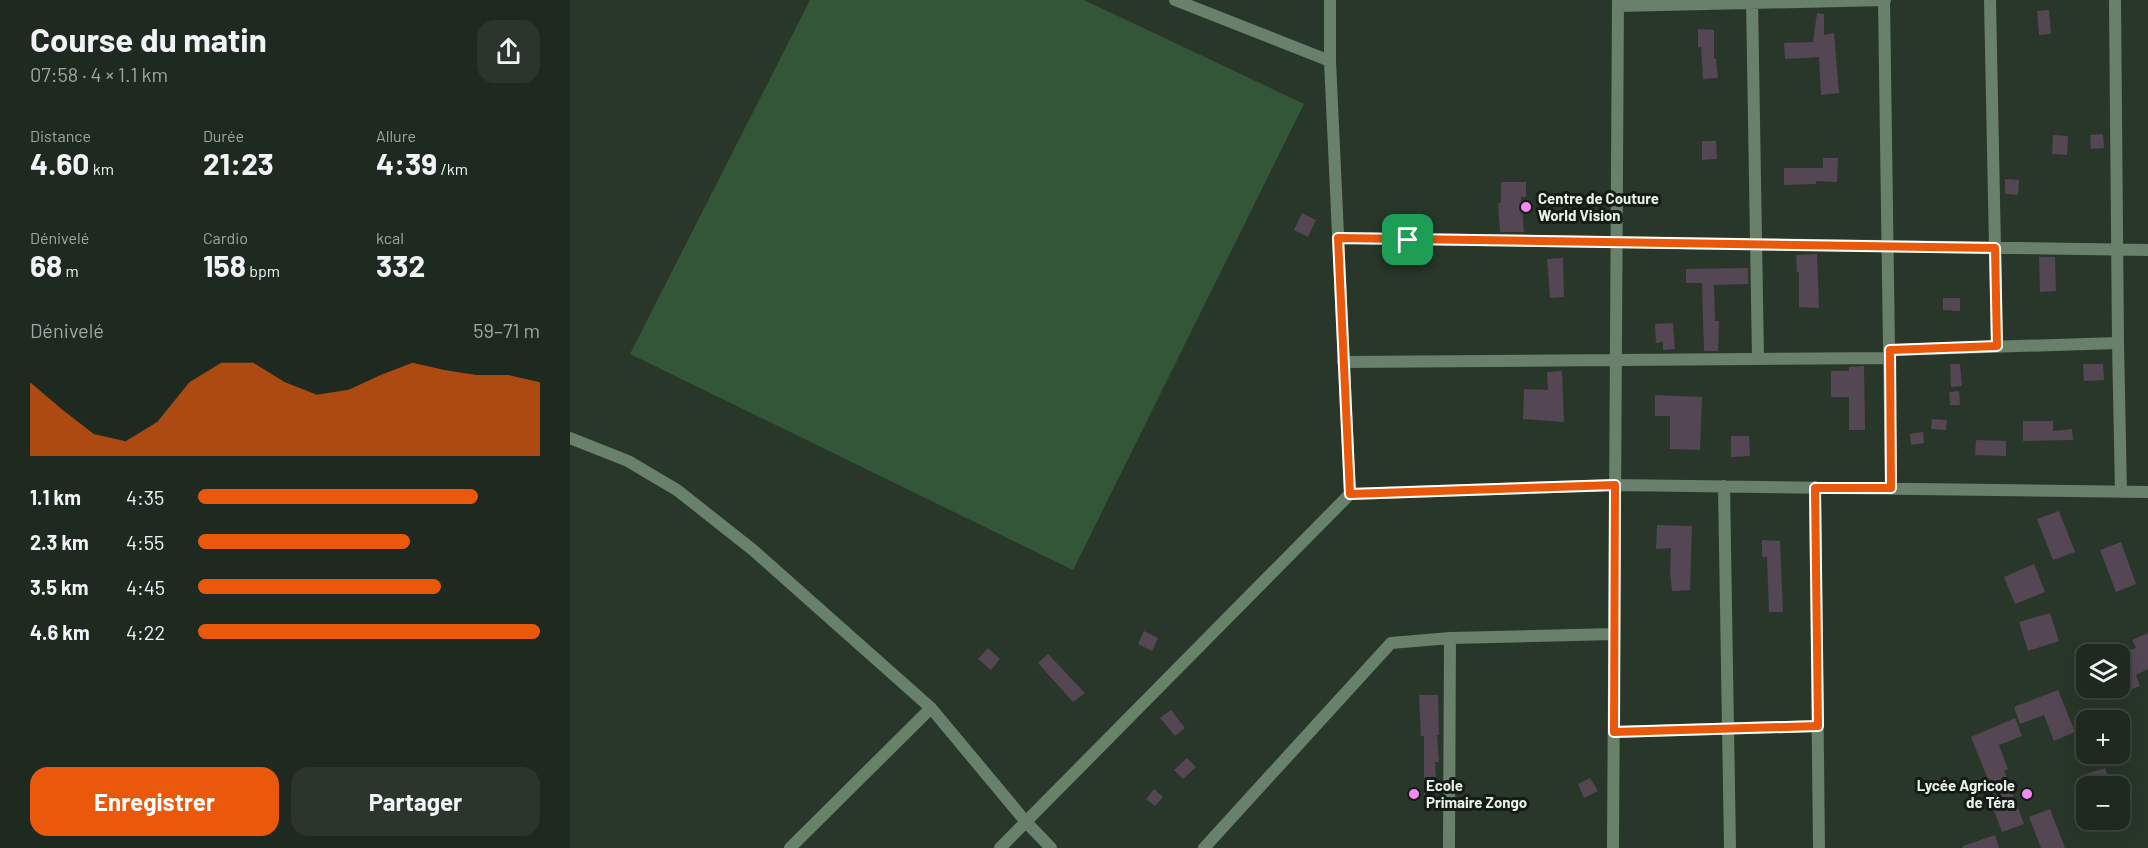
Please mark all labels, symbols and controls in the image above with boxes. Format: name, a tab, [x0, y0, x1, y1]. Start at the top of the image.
text: Course du matin	[30, 19, 267, 59]
button: share	[477, 20, 540, 83]
text: 07:58 · 4 × 1.1 km	[30, 62, 168, 86]
text: Distance	[30, 126, 91, 145]
text: Durée	[203, 126, 244, 145]
text: Allure	[376, 126, 416, 145]
text: 4.60	[30, 145, 89, 181]
text: 21:23	[203, 145, 274, 181]
text: 4:39	[376, 145, 437, 181]
text: km	[89, 159, 114, 178]
text: /km	[437, 159, 468, 178]
place label: Centre de Couture World Vision	[1538, 189, 1659, 224]
marker: Centre de Couture World Vision	[1519, 200, 1533, 214]
pin	[1382, 214, 1433, 265]
icon: arrive	[1391, 223, 1424, 256]
text: Dénivelé	[30, 228, 89, 247]
text: Cardio	[203, 228, 248, 247]
text: kcal	[376, 228, 404, 247]
text: 68	[30, 247, 62, 283]
text: 158	[203, 247, 246, 283]
text: 332	[376, 247, 425, 283]
text: m	[62, 261, 79, 280]
text: bpm	[246, 261, 280, 280]
text: Dénivelé	[30, 318, 104, 342]
text: 59–71 m	[473, 318, 540, 342]
text: 1.1 km	[30, 485, 81, 509]
text: 4:35	[126, 485, 164, 509]
text: 2.3 km	[30, 530, 89, 554]
text: 4:55	[126, 530, 164, 554]
text: 3.5 km	[30, 575, 88, 599]
text: 4:45	[126, 575, 165, 599]
text: 4.6 km	[30, 620, 90, 644]
text: 4:22	[126, 620, 165, 644]
map controls	[2076, 644, 2130, 830]
button: layers	[2076, 644, 2130, 698]
button: +	[2076, 710, 2130, 764]
button: Enregistrer	[30, 767, 279, 836]
button: Partager	[291, 767, 540, 836]
place label: Ecole Primaire Zongo	[1426, 776, 1527, 811]
place label: Lycée Agricole de Téra	[1917, 776, 2015, 811]
button: −	[2076, 776, 2130, 830]
marker: Ecole Primaire Zongo	[1407, 787, 1421, 801]
marker: Lycée Agricole de Téra	[2020, 787, 2034, 801]

